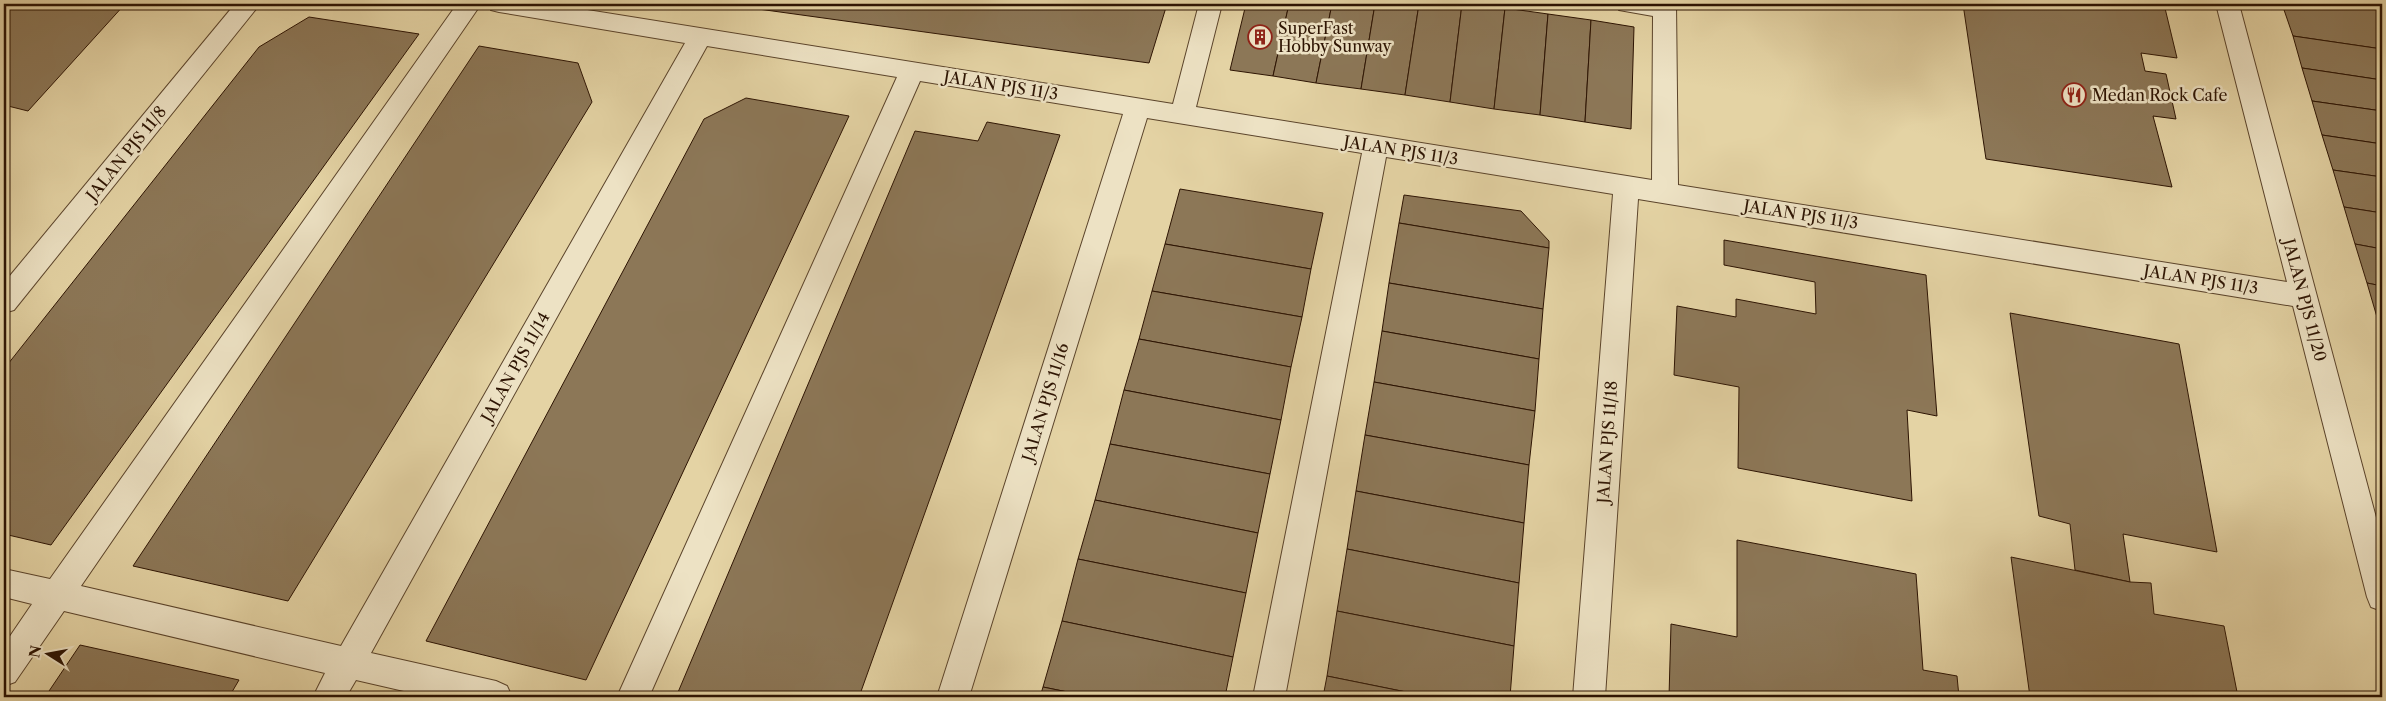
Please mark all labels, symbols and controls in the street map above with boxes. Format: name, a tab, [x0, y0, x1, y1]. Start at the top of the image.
place label: SuperFast Hobby Sunway	[1278, 18, 1393, 56]
building icon: SuperFast Hobby Sunway	[1247, 24, 1273, 50]
street label: JALAN PJS 11/3	[939, 66, 1060, 104]
restaurant icon: Medan Rock Cafe	[2061, 82, 2087, 108]
place label: Medan Rock Cafe	[2092, 85, 2227, 105]
street label: JALAN PJS 11/8	[80, 102, 170, 207]
street label: JALAN PJS 11/3	[1339, 131, 1460, 169]
street label: JALAN PJS 11/3	[1739, 195, 1860, 233]
street label: JALAN PJS 11/20	[2278, 234, 2331, 364]
street label: JALAN PJS 11/3	[2139, 260, 2260, 298]
street label: JALAN PJS 11/14	[475, 308, 554, 428]
street label: JALAN PJS 11/16	[1017, 340, 1073, 467]
street label: JALAN PJS 11/18	[1593, 380, 1621, 507]
north arrow	[22, 628, 72, 678]
text: N	[25, 644, 45, 659]

